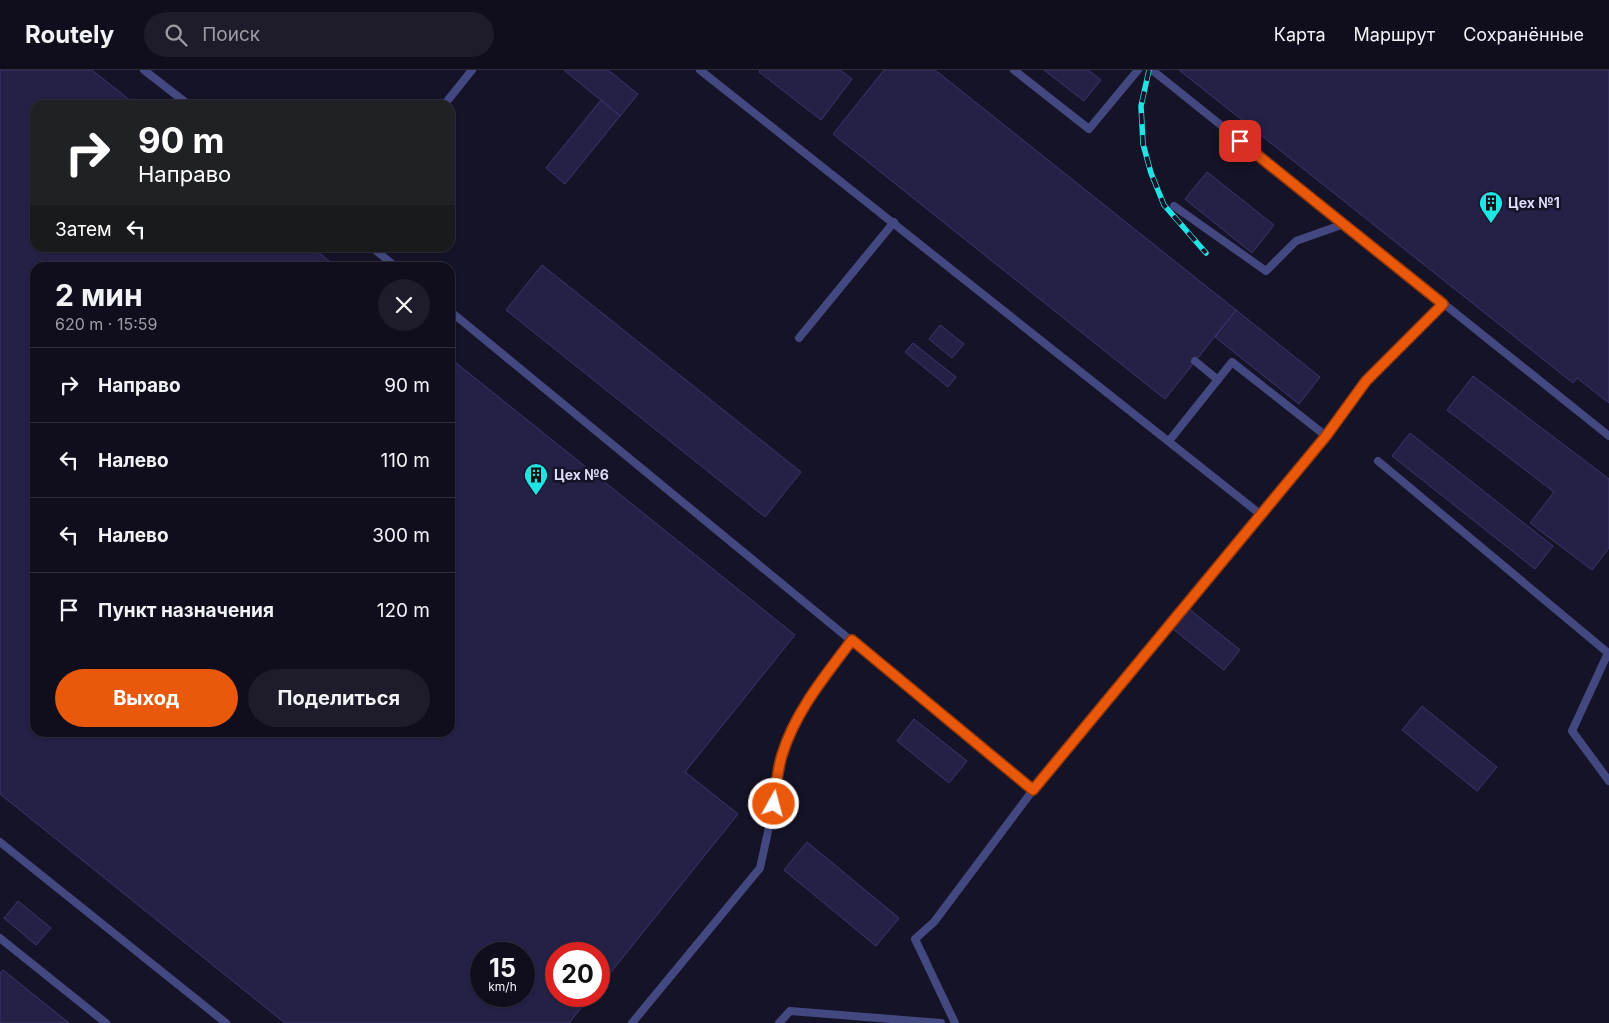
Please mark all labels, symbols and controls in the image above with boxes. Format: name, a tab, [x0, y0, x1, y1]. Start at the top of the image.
search box	[144, 12, 494, 57]
text: Routely	[25, 20, 114, 49]
icon: search	[162, 21, 190, 49]
text: Поиск	[202, 23, 260, 46]
text: Карта	[1274, 24, 1326, 45]
text: Маршрут	[1354, 24, 1435, 45]
text: Сохранённые	[1463, 24, 1584, 45]
text: 90 m	[138, 119, 225, 161]
icon: right	[55, 120, 120, 185]
pin	[1219, 120, 1261, 162]
icon: arrive	[1226, 127, 1254, 155]
text: Направо	[138, 161, 231, 187]
building icon: Цех №1	[1478, 190, 1504, 224]
place label: Цех №1	[1508, 194, 1560, 211]
icon: left	[122, 215, 150, 243]
text: Затем	[55, 218, 112, 241]
text: 2 мин	[55, 277, 143, 313]
button: close	[378, 279, 430, 331]
text: 620 m · 15:59	[55, 314, 157, 334]
icon: right	[55, 371, 83, 399]
text: Направо	[98, 374, 181, 397]
text: 90 m	[384, 374, 430, 397]
icon: left	[55, 446, 83, 474]
text: Налево	[98, 449, 169, 472]
text: 110 m	[381, 449, 430, 472]
building icon: Цех №6	[523, 462, 549, 496]
place label: Цех №6	[554, 466, 609, 483]
icon: left	[55, 521, 83, 549]
text: Налево	[98, 524, 169, 547]
text: 300 m	[372, 524, 430, 547]
icon: arrive	[55, 596, 83, 624]
text: Пункт назначения	[98, 599, 274, 622]
text: 120 m	[377, 599, 430, 622]
button: Выход	[55, 669, 238, 727]
button: Поделиться	[248, 669, 430, 727]
position arrow	[747, 777, 799, 829]
speed limit sign: 20	[545, 942, 610, 1007]
text: 15	[489, 953, 516, 983]
text: km/h	[488, 979, 517, 994]

